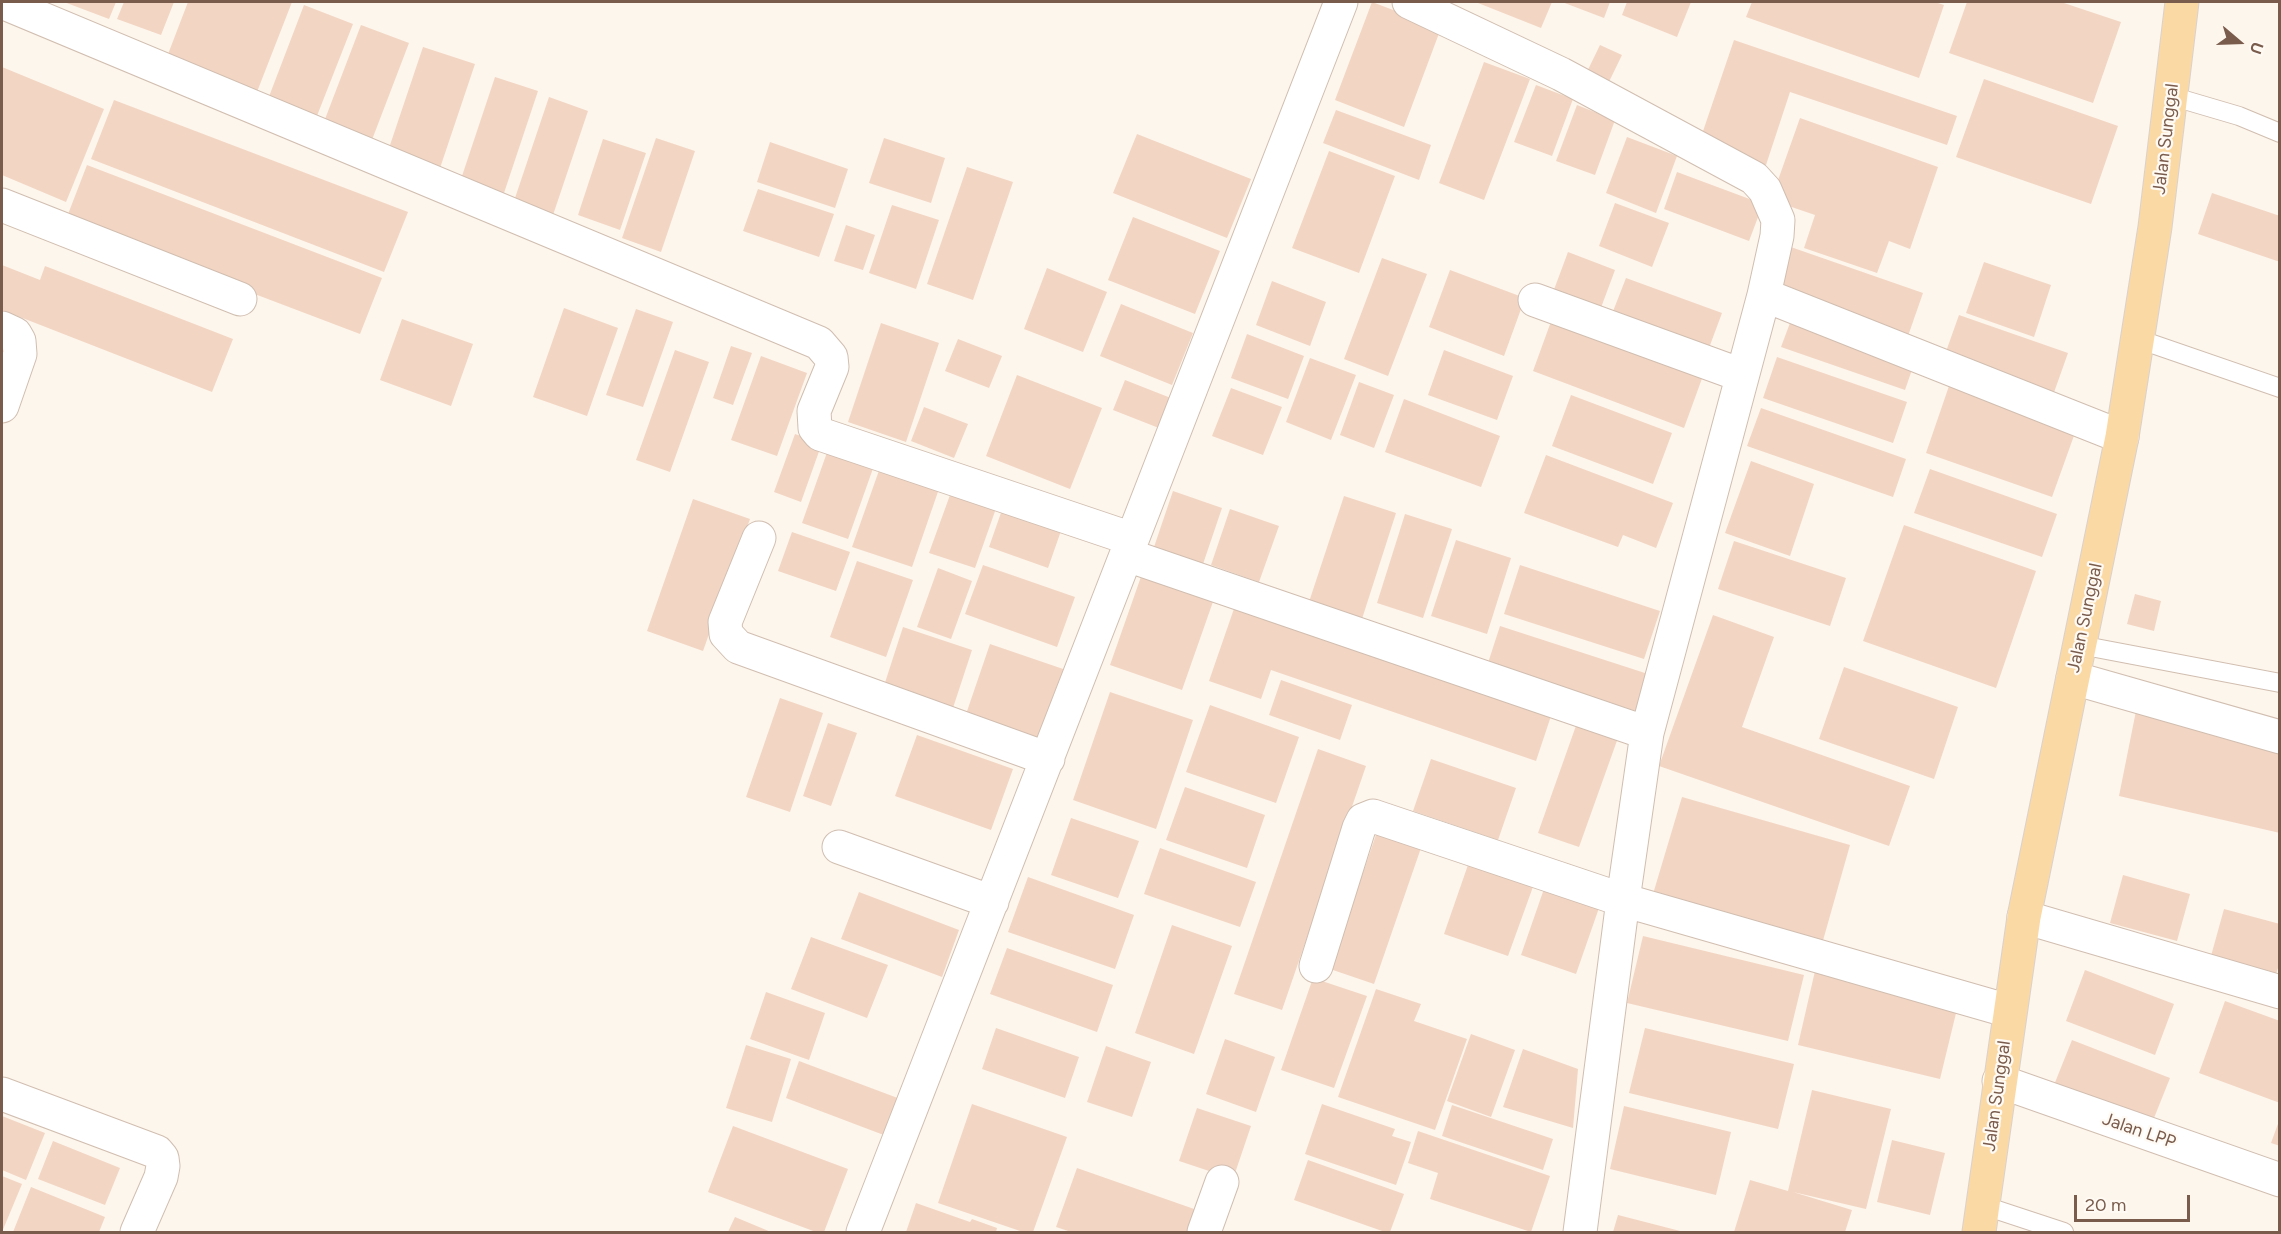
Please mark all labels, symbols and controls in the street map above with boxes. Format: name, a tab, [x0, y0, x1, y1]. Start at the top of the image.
north arrow	[2209, 12, 2269, 72]
text: U	[2246, 40, 2267, 56]
street label: Jalan Sunggal	[2148, 82, 2184, 196]
street label: Jalan Sunggal	[2063, 561, 2107, 675]
street label: Jalan Sunggal	[1979, 1039, 2015, 1153]
street label: Jalan LPP	[2099, 1108, 2179, 1154]
scale bar	[2077, 1183, 2192, 1221]
text: 20 m	[2085, 1194, 2126, 1216]

